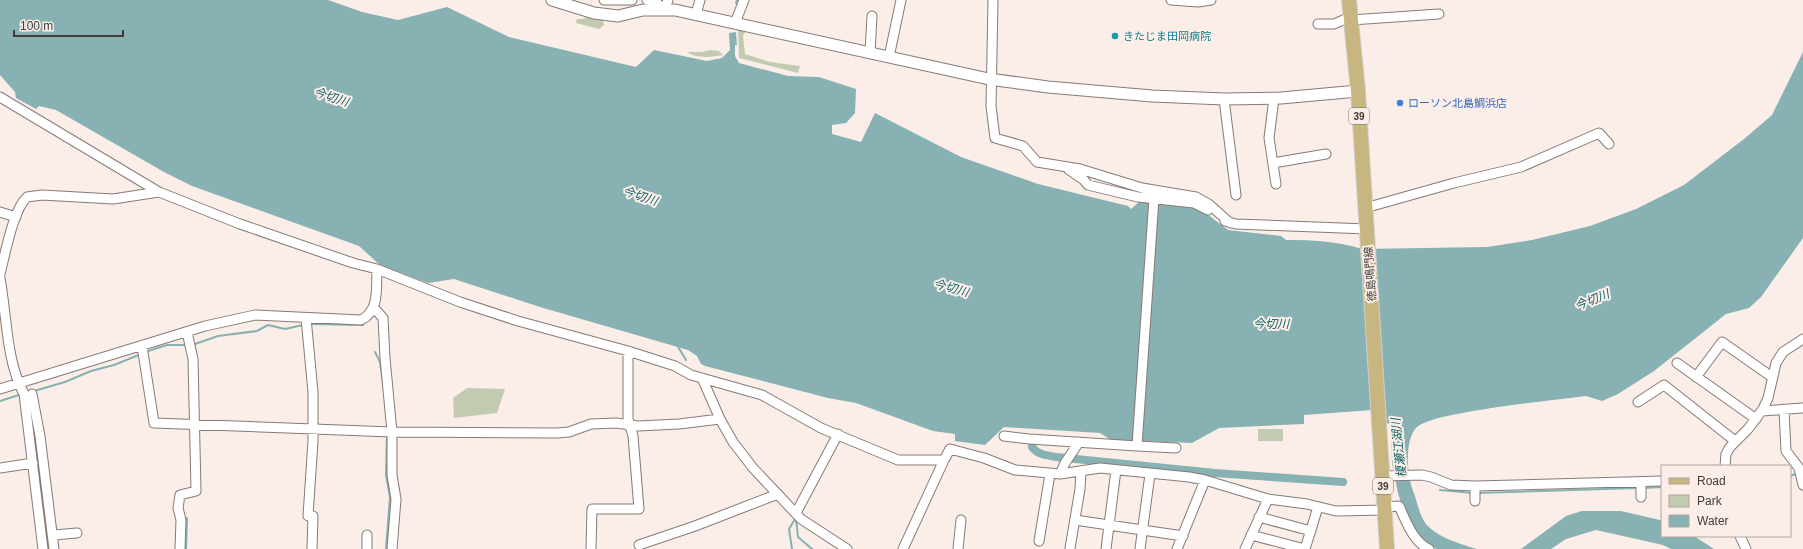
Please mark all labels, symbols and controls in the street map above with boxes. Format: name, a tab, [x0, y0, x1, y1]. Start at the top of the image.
scale bar	[14, 12, 123, 38]
text: 100 m	[20, 19, 53, 33]
place label: きたじま田岡病院	[1123, 30, 1211, 42]
marker: きたじま田岡病院	[1110, 31, 1120, 41]
water label: 今切川	[312, 85, 352, 110]
place label: ローソン北島鯛浜店	[1408, 97, 1507, 109]
marker: ローソン北島鯛浜店	[1395, 98, 1405, 108]
road number: 39	[1349, 108, 1369, 124]
water label: 今切川	[621, 184, 661, 209]
street label: 徳島鳴門線	[1362, 246, 1378, 302]
water label: 今切川	[932, 277, 972, 300]
water label: 今切川	[1573, 286, 1613, 313]
water label: 今切川	[1253, 317, 1291, 331]
water label: 榎瀬江湖川	[1389, 415, 1409, 479]
legend	[1661, 465, 1791, 537]
text: Road	[1697, 474, 1726, 488]
road number: 39	[1373, 478, 1393, 494]
text: Park	[1697, 494, 1723, 508]
text: Water	[1697, 514, 1729, 528]

